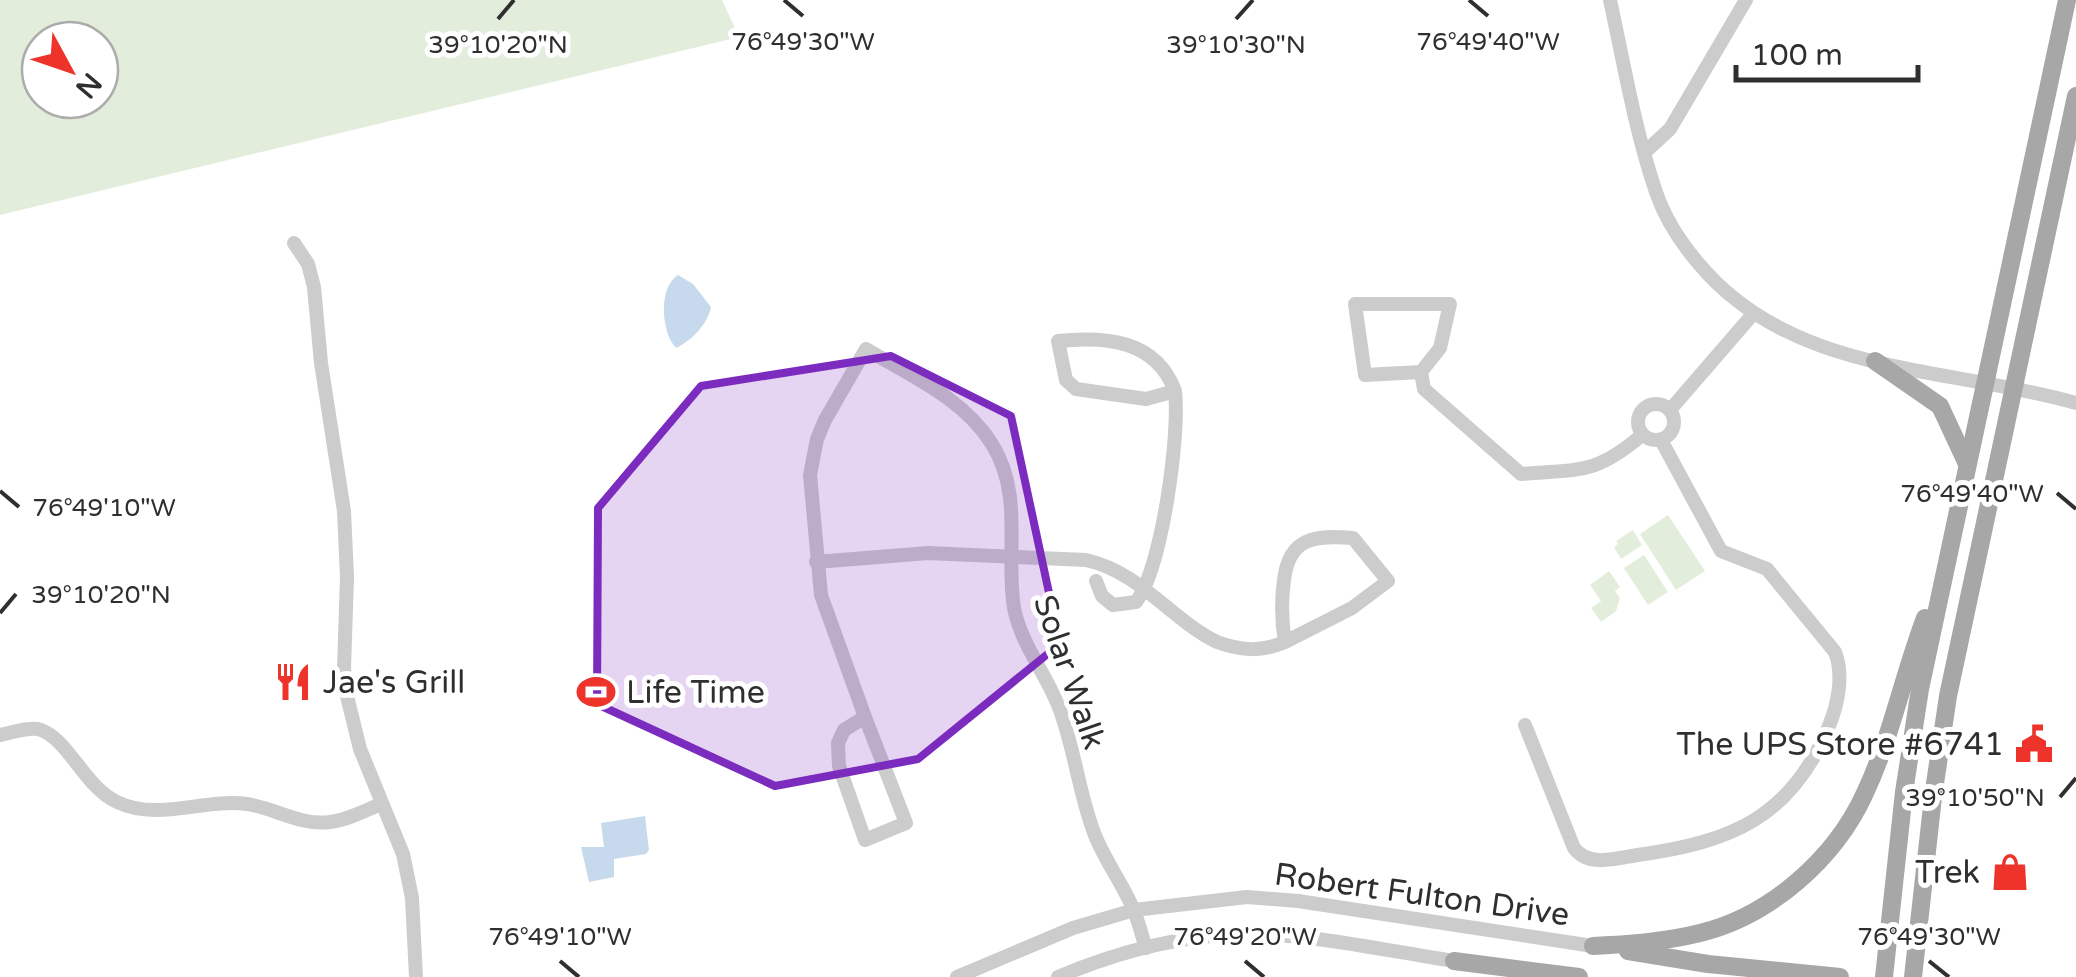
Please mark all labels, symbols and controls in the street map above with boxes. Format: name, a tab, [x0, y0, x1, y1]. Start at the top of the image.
north arrow	[20, 20, 120, 120]
scale bar	[1736, 20, 1918, 82]
text: 76°49'30"W	[731, 27, 875, 57]
text: 76°49'40"W	[1416, 27, 1560, 57]
text: 39°10'20"N	[428, 30, 568, 60]
text: 39°10'30"N	[1166, 30, 1306, 60]
text: 100 m	[1751, 37, 1843, 74]
text: N	[68, 66, 109, 105]
text: 76°49'40"W	[1900, 479, 2044, 509]
text: 76°49'10"W	[32, 493, 176, 523]
text: 39°10'20"N	[31, 580, 171, 610]
street label: Solar Walk	[1025, 590, 1113, 754]
restaurant icon: Jae's Grill	[272, 661, 314, 703]
place label: Jae's Grill	[323, 664, 465, 702]
sports icon: Life Time	[575, 671, 617, 713]
place label: Life Time	[626, 674, 765, 712]
public building icon: The UPS Store #6741	[2013, 723, 2055, 765]
place label: The UPS Store #6741	[1676, 726, 2004, 764]
text: 39°10'50"N	[1905, 783, 2045, 813]
shop icon: Trek	[1989, 851, 2031, 893]
place label: Trek	[1915, 854, 1980, 892]
street label: Robert Fulton Drive	[1272, 855, 1572, 934]
text: 76°49'10"W	[488, 922, 632, 952]
text: 76°49'20"W	[1173, 922, 1317, 952]
text: 76°49'30"W	[1857, 922, 2001, 952]

